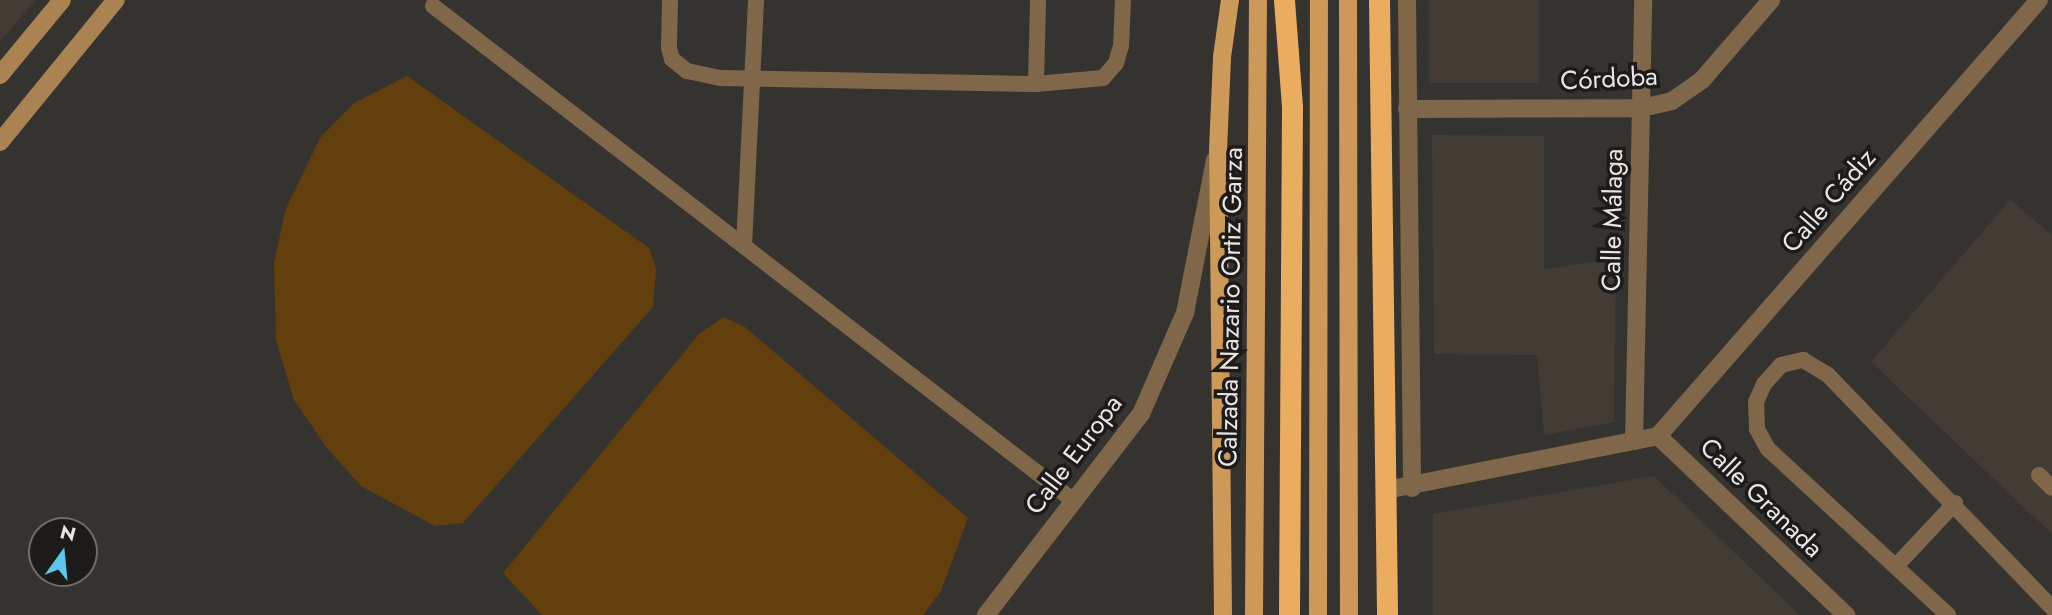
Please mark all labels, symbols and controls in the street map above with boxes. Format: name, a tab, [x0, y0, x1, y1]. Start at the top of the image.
street label: Córdoba	[1560, 61, 1658, 97]
street label: Calle Cádiz	[1775, 143, 1883, 259]
street label: Calzada Nazario Ortiz Garza	[1213, 147, 1249, 467]
street label: Calle Málaga	[1596, 148, 1630, 292]
street label: Calle Europa	[1019, 389, 1129, 521]
street label: Calle Granada	[1693, 432, 1829, 564]
north arrow	[28, 517, 98, 587]
text: N	[57, 518, 79, 548]

